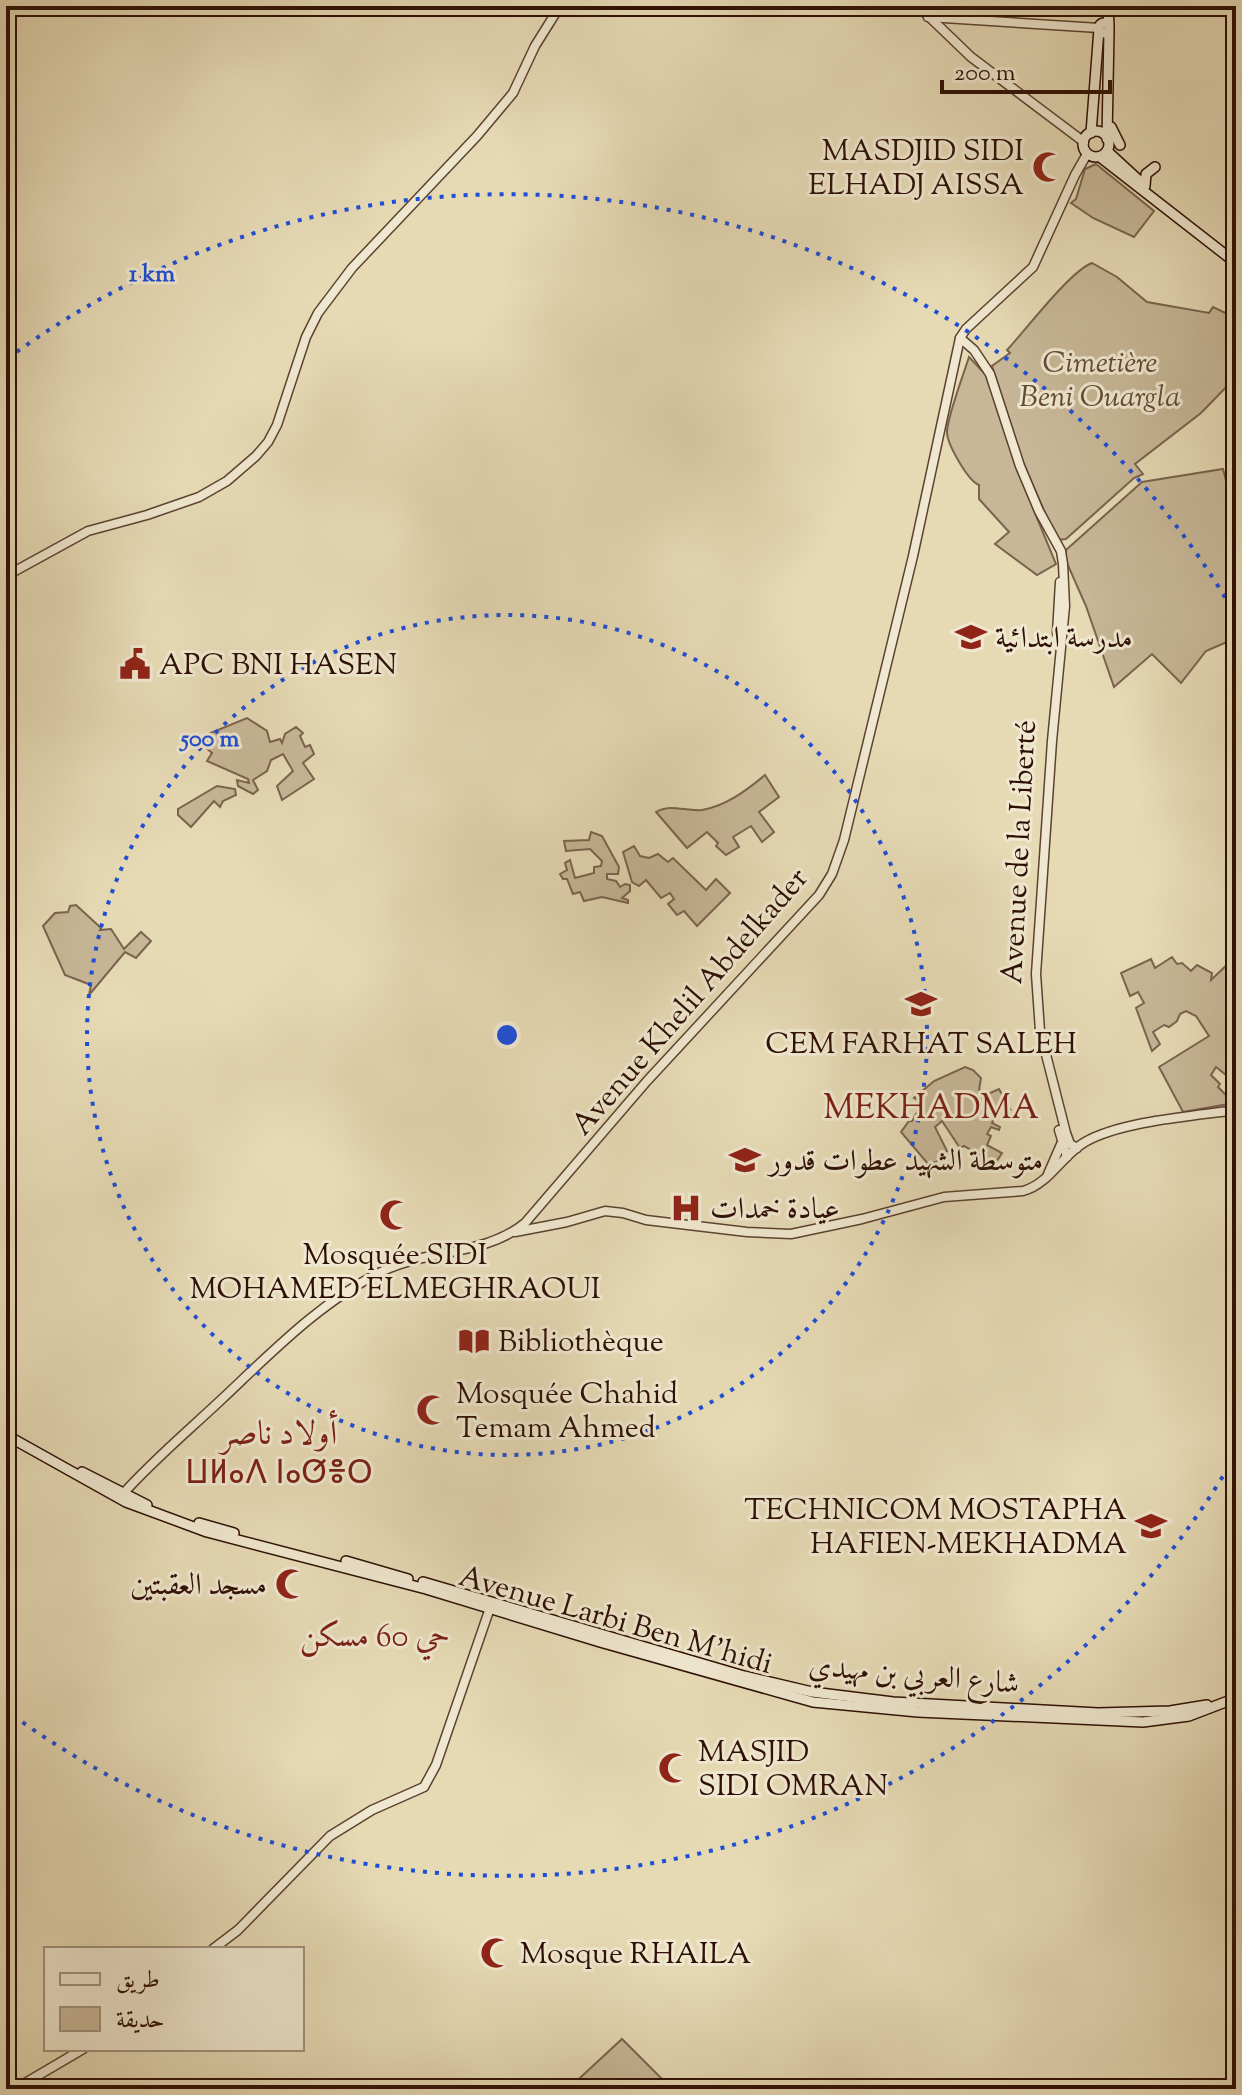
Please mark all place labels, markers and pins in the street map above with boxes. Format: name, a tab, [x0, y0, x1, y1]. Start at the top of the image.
place label: MASDJID SIDI ELHADJ AISSA	[808, 131, 1024, 208]
mosque icon: MASDJID SIDI ELHADJ AISSA	[1031, 150, 1065, 184]
place label: مدرسة ابتدائية	[995, 618, 1133, 661]
school or university icon: مدرسة ابتدائية	[954, 620, 988, 654]
place label: APC BNI HASEN	[159, 645, 397, 688]
public building icon: APC BNI HASEN	[118, 647, 152, 681]
school or university icon: CEM FARHAT SALEH	[904, 987, 938, 1021]
centre of rings	[493, 1021, 521, 1049]
place label: CEM FARHAT SALEH	[765, 1024, 1077, 1067]
place label: متوسطة الشهيد عطوات قدور	[766, 1141, 1043, 1184]
school or university icon: متوسطة الشهيد عطوات قدور	[728, 1143, 762, 1177]
place label: عيادة خمدات	[710, 1189, 840, 1232]
hospital icon: عيادة خمدات	[669, 1191, 703, 1225]
mosque icon: Mosquée SIDI MOHAMED ELMEGHRAOUI	[378, 1198, 412, 1232]
place label: Mosquée SIDI MOHAMED ELMEGHRAOUI	[189, 1235, 601, 1312]
place label: Bibliothèque	[498, 1322, 664, 1365]
library icon: Bibliothèque	[457, 1324, 491, 1358]
place label: Mosquée Chahid Temam Ahmed	[456, 1374, 678, 1451]
mosque icon: Mosquée Chahid Temam Ahmed	[415, 1393, 449, 1427]
place label: TECHNICOM MOSTAPHA HAFIEN-MEKHADMA	[744, 1490, 1127, 1567]
school or university icon: TECHNICOM MOSTAPHA HAFIEN-MEKHADMA	[1134, 1509, 1168, 1543]
place label: مسجد العقبتين	[130, 1565, 267, 1608]
mosque icon: مسجد العقبتين	[274, 1567, 308, 1601]
place label: MASJID SIDI OMRAN	[698, 1732, 888, 1809]
mosque icon: MASJID SIDI OMRAN	[657, 1751, 691, 1785]
place label: Mosque RHAILA	[520, 1934, 751, 1977]
mosque icon: Mosque RHAILA	[479, 1936, 513, 1970]

